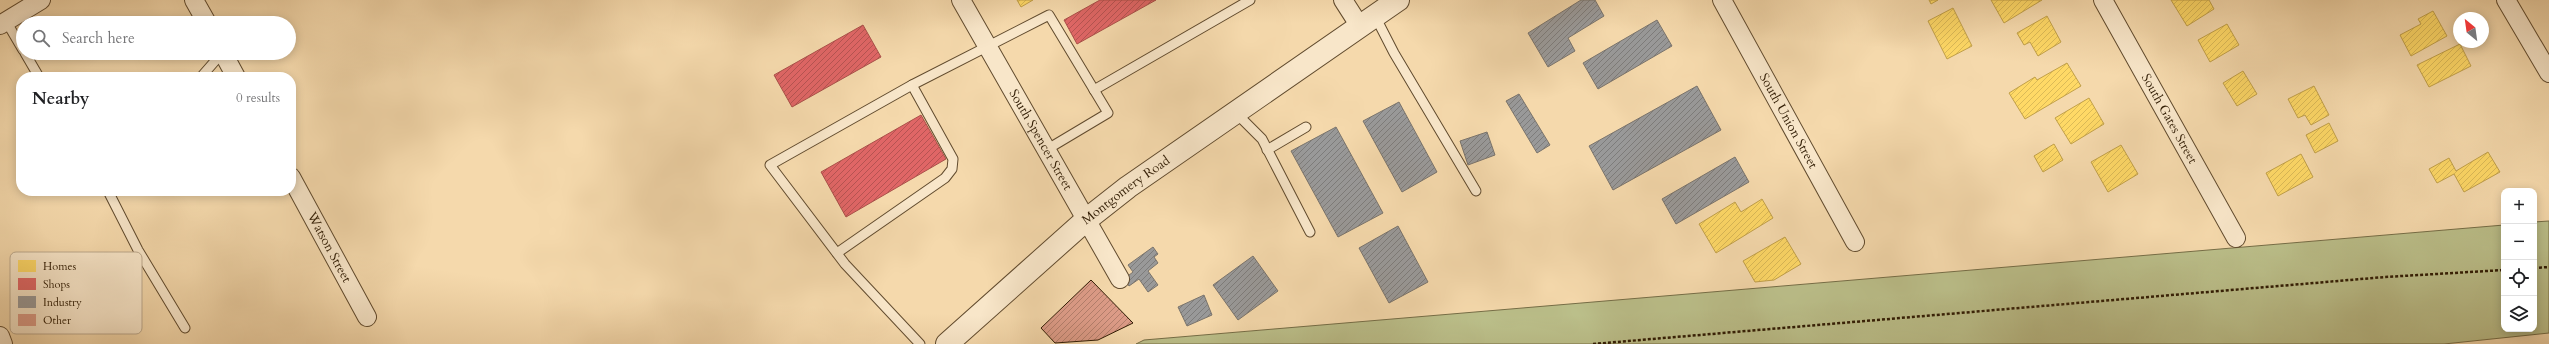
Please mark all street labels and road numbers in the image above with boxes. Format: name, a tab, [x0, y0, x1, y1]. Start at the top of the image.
street label: South Union Street	[1755, 70, 1822, 172]
street label: South Gates Street	[2137, 70, 2202, 167]
street label: South Spencer Street	[1005, 86, 1077, 194]
street label: Montgomery Road	[1078, 152, 1174, 229]
street label: Watson Street	[302, 208, 356, 286]

